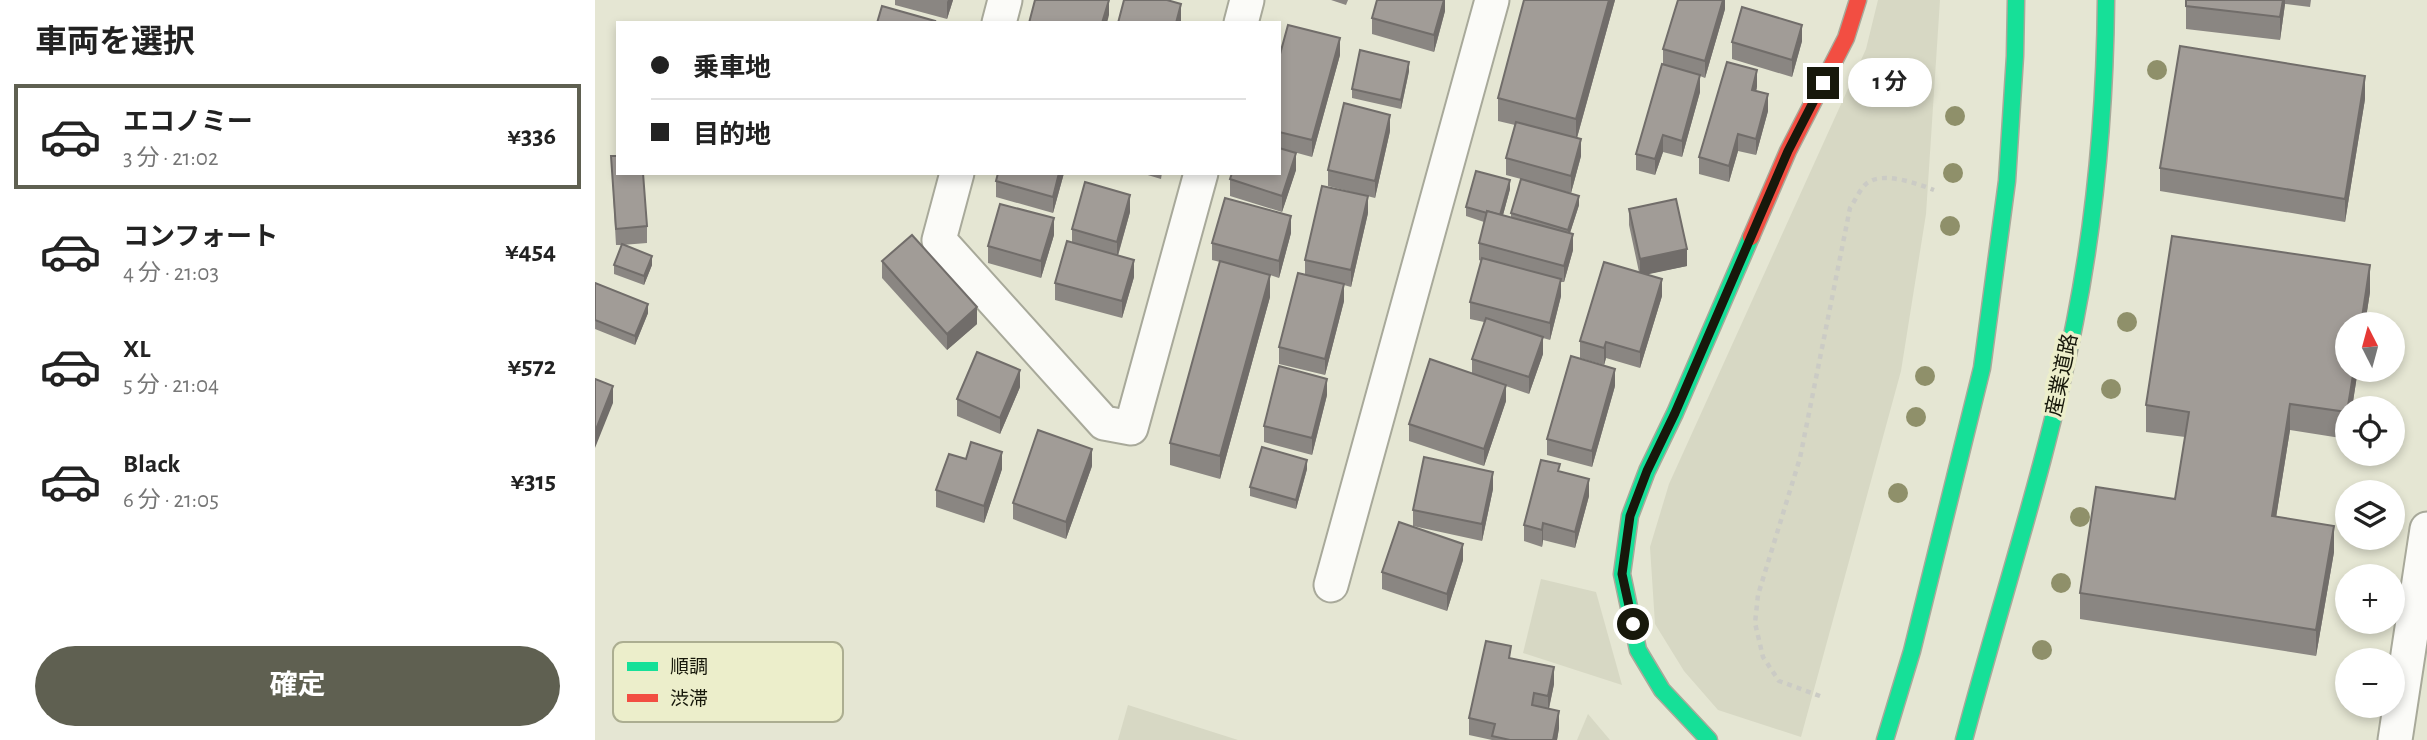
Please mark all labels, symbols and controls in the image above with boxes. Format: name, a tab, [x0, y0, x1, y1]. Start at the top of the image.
text: 車両を選択	[35, 26, 195, 58]
text: 乗車地	[693, 55, 771, 81]
callout: 1 分	[1847, 58, 1931, 108]
route end	[1807, 67, 1839, 99]
text: 1 分	[1873, 71, 1907, 94]
icon: car	[39, 105, 102, 168]
text: エコノミー	[123, 109, 253, 135]
text: 目的地	[693, 122, 771, 148]
text: ¥336	[507, 123, 556, 149]
text: 3 分 · 21:02	[123, 147, 218, 170]
icon: car	[39, 220, 102, 283]
text: コンフォート	[123, 224, 278, 250]
text: ¥454	[505, 238, 556, 264]
text: 4 分 · 21:03	[123, 262, 219, 285]
north arrow	[2335, 312, 2405, 382]
map controls	[2335, 312, 2405, 718]
street label: 産業道路	[2042, 332, 2081, 418]
icon: car	[39, 335, 102, 398]
text: XL	[123, 336, 150, 362]
text: ¥572	[508, 353, 556, 379]
text: 5 分 · 21:04	[123, 374, 219, 397]
button: locate	[2335, 396, 2405, 466]
icon: car	[39, 450, 102, 513]
text: Black	[123, 451, 180, 477]
text: ¥315	[511, 468, 556, 494]
button: layers	[2335, 480, 2405, 550]
text: 6 分 · 21:05	[123, 489, 219, 512]
button: +	[2335, 564, 2405, 634]
route start	[1617, 608, 1649, 640]
legend	[613, 642, 843, 722]
button: 確定	[35, 646, 560, 726]
button: −	[2335, 648, 2405, 718]
text: 順調	[670, 657, 708, 677]
text: 渋滞	[670, 688, 708, 709]

